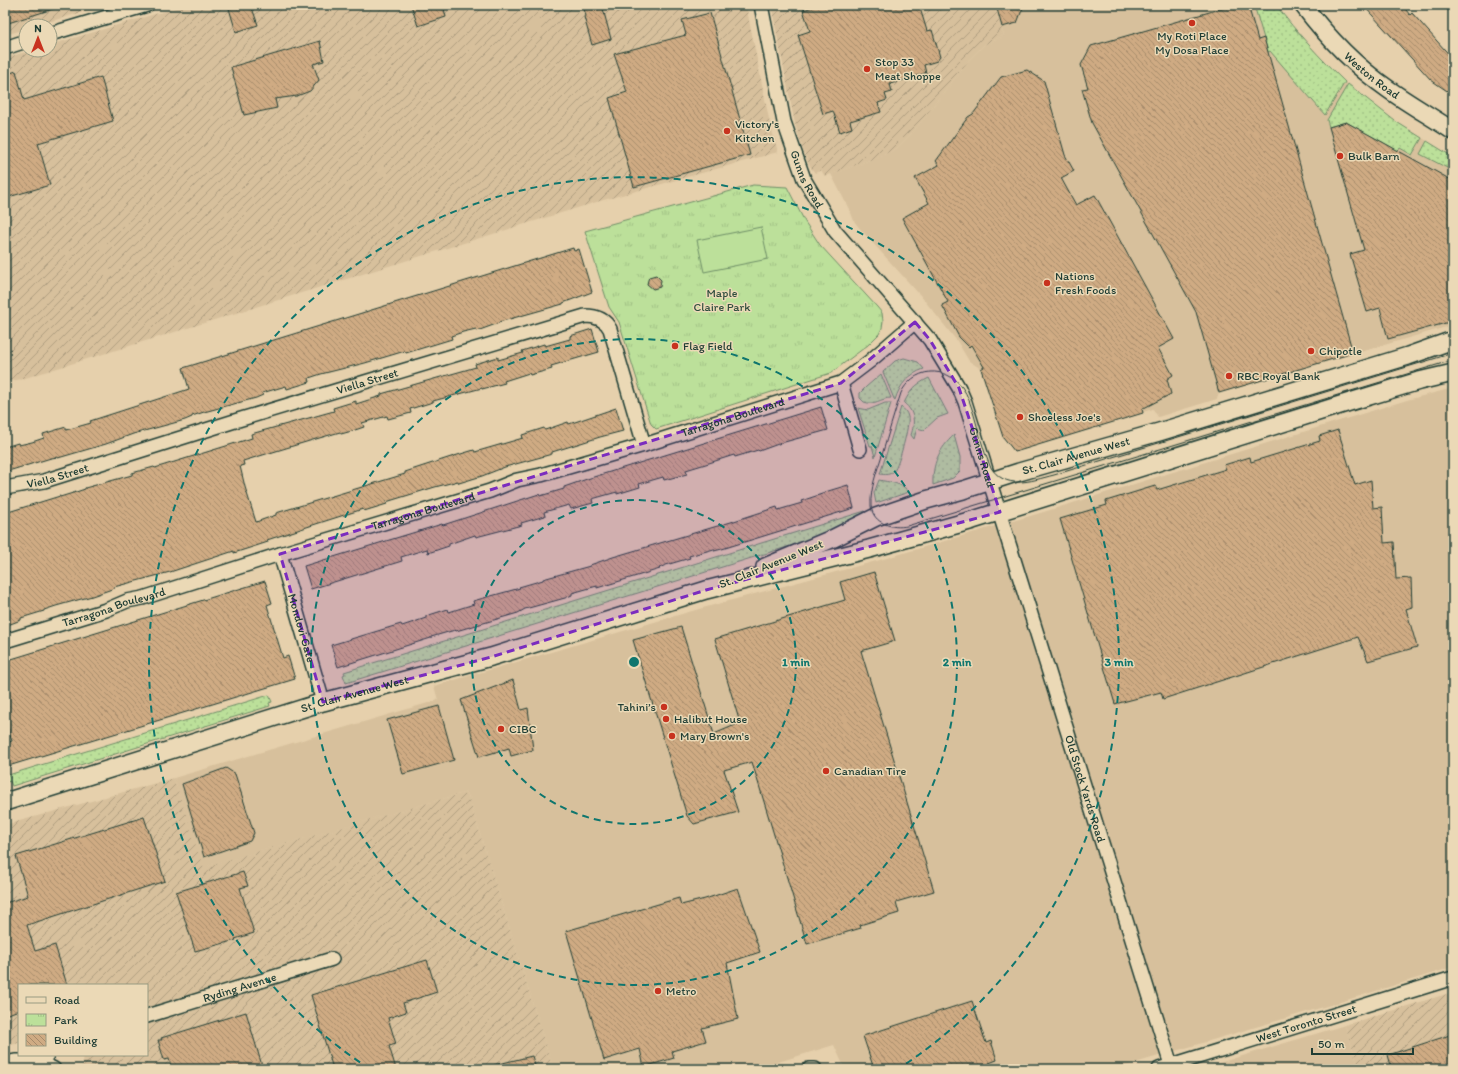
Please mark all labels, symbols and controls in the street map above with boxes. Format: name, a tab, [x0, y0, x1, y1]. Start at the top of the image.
north arrow	[18, 18, 58, 58]
marker: My Roti Place My Dosa Place	[1187, 18, 1197, 28]
text: N	[34, 22, 42, 35]
place label: My Roti Place My Dosa Place	[1155, 29, 1229, 57]
street label: Weston Road	[1341, 49, 1403, 102]
place label: Stop 33 Meat Shoppe	[875, 55, 941, 83]
marker: Stop 33 Meat Shoppe	[862, 64, 872, 74]
place label: Victory's Kitchen	[735, 117, 779, 145]
marker: Victory's Kitchen	[722, 126, 732, 136]
street label: Gunns Road	[787, 148, 827, 211]
place label: Bulk Barn	[1348, 149, 1400, 163]
marker: Bulk Barn	[1335, 151, 1345, 161]
place label: Nations Fresh Foods	[1055, 269, 1116, 297]
marker: Nations Fresh Foods	[1042, 278, 1052, 288]
park label: Maple Claire Park	[693, 286, 751, 314]
place label: Flag Field	[683, 339, 733, 353]
marker: Flag Field	[670, 341, 680, 351]
place label: Chipotle	[1319, 344, 1362, 358]
marker: Chipotle	[1306, 346, 1316, 356]
street label: Viella Street	[335, 365, 400, 397]
place label: RBC Royal Bank	[1237, 369, 1321, 383]
marker: RBC Royal Bank	[1224, 371, 1234, 381]
street label: Tarragona Boulevard	[680, 394, 787, 440]
place label: Shoeless Joe's	[1028, 410, 1101, 424]
marker: Shoeless Joe's	[1015, 412, 1025, 422]
street label: Gunns Road	[966, 425, 998, 490]
street label: St. Clair Avenue West	[1021, 434, 1132, 478]
street label: Viella Street	[26, 460, 91, 491]
street label: Tarragona Boulevard	[370, 489, 477, 533]
street label: St. Clair Avenue West	[717, 537, 826, 591]
street label: Tarragona Boulevard	[61, 584, 168, 630]
street label: Mondovi Gate	[285, 592, 318, 664]
centre of rings	[627, 655, 641, 669]
text: 1 min	[782, 655, 811, 669]
text: 2 min	[943, 655, 972, 669]
text: 3 min	[1105, 655, 1134, 669]
street label: St. Clair Avenue West	[299, 672, 411, 716]
place label: Tahini’s	[618, 700, 656, 714]
marker: Tahini’s	[659, 702, 669, 712]
place label: Halibut House	[674, 712, 747, 726]
marker: Halibut House	[661, 714, 671, 724]
place label: CIBC	[509, 722, 537, 736]
marker: CIBC	[496, 724, 506, 734]
place label: Mary Brown's	[680, 729, 749, 743]
marker: Mary Brown's	[667, 731, 677, 741]
street label: Old Stock Yards Road	[1062, 733, 1109, 844]
place label: Canadian Tire	[834, 764, 906, 778]
marker: Canadian Tire	[821, 766, 831, 776]
street label: Ryding Avenue	[201, 969, 278, 1005]
legend	[18, 984, 148, 1056]
place label: Metro	[666, 984, 696, 998]
marker: Metro	[653, 986, 663, 996]
text: Road	[54, 993, 80, 1007]
street label: West Toronto Street	[1254, 1001, 1358, 1046]
text: Park	[54, 1013, 78, 1027]
scale bar	[1312, 1030, 1413, 1056]
text: Building	[54, 1033, 98, 1047]
text: 50 m	[1318, 1037, 1344, 1051]

